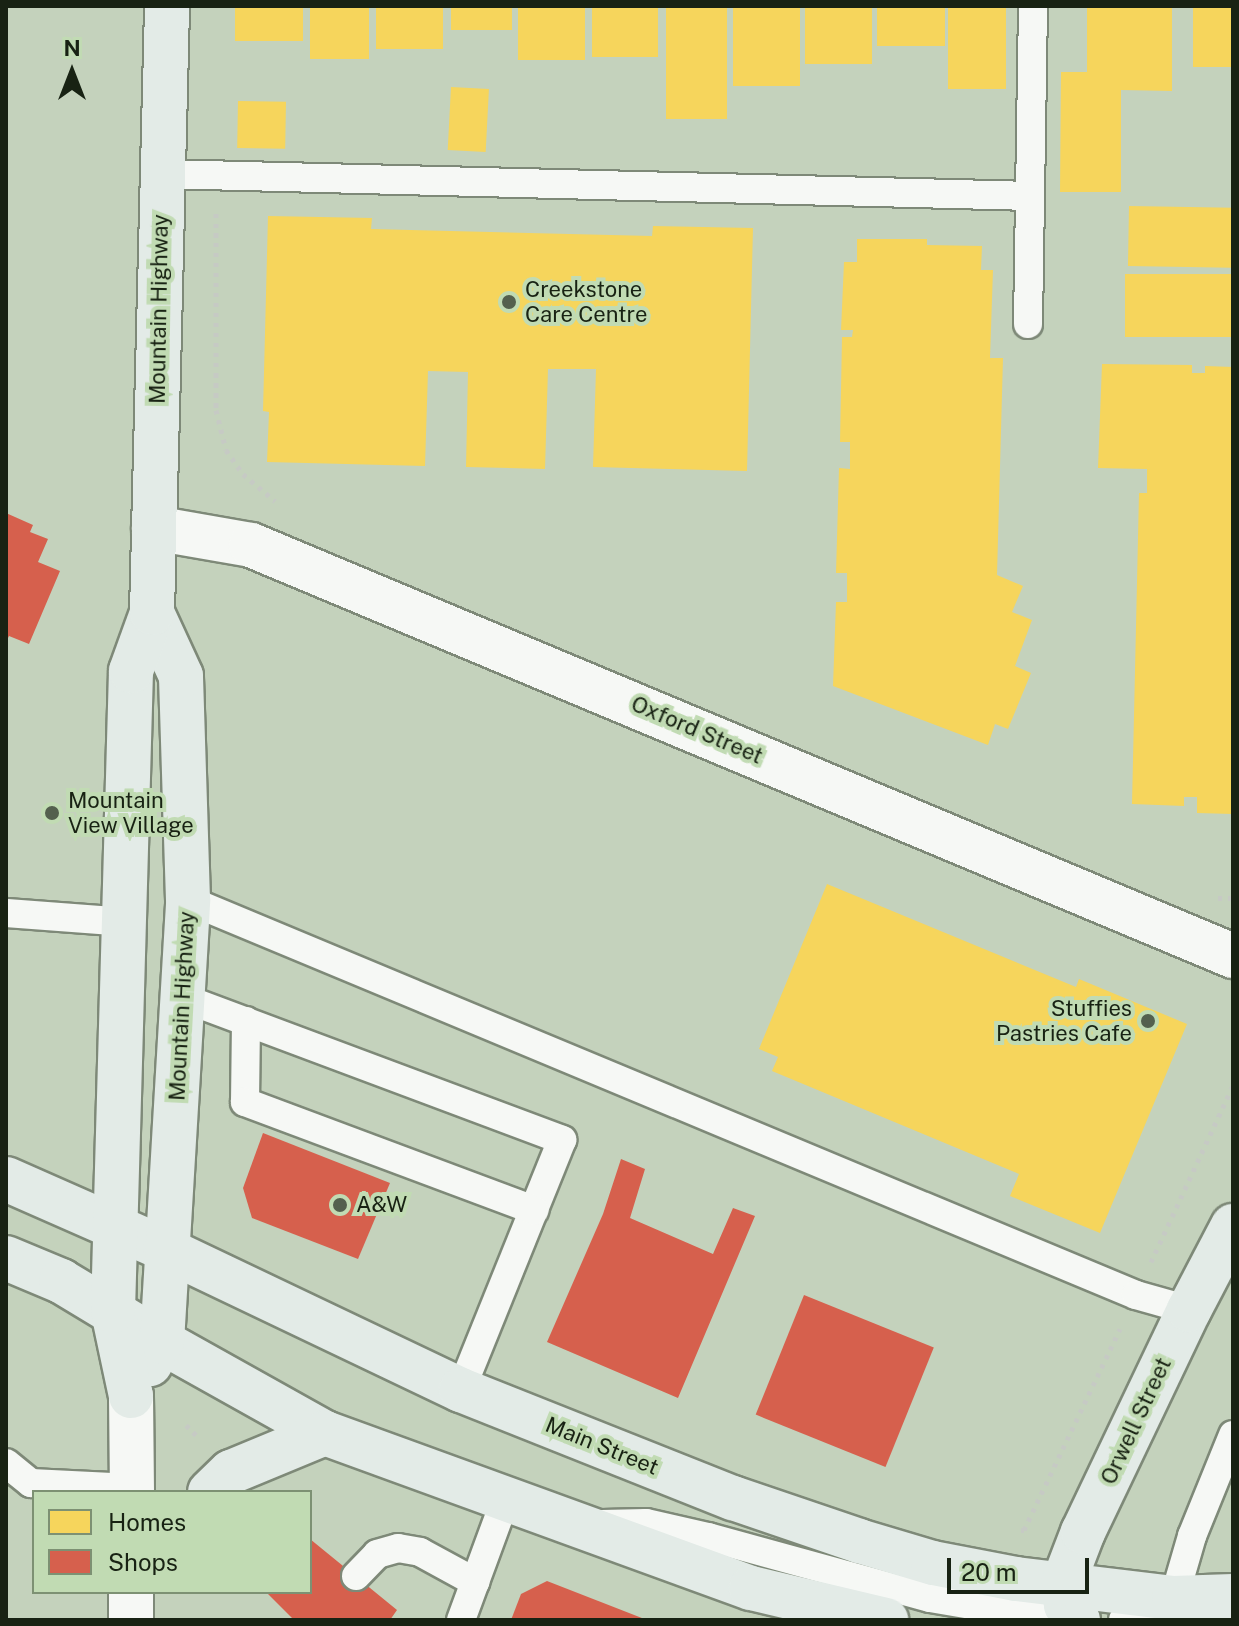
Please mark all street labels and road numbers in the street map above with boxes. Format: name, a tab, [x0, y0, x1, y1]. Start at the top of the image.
street label: Mountain Highway	[144, 214, 174, 404]
street label: Oxford Street	[627, 690, 767, 770]
street label: Mountain Highway	[164, 910, 200, 1102]
street label: Orwell Street	[1095, 1353, 1177, 1489]
street label: Main Street	[542, 1411, 662, 1481]

